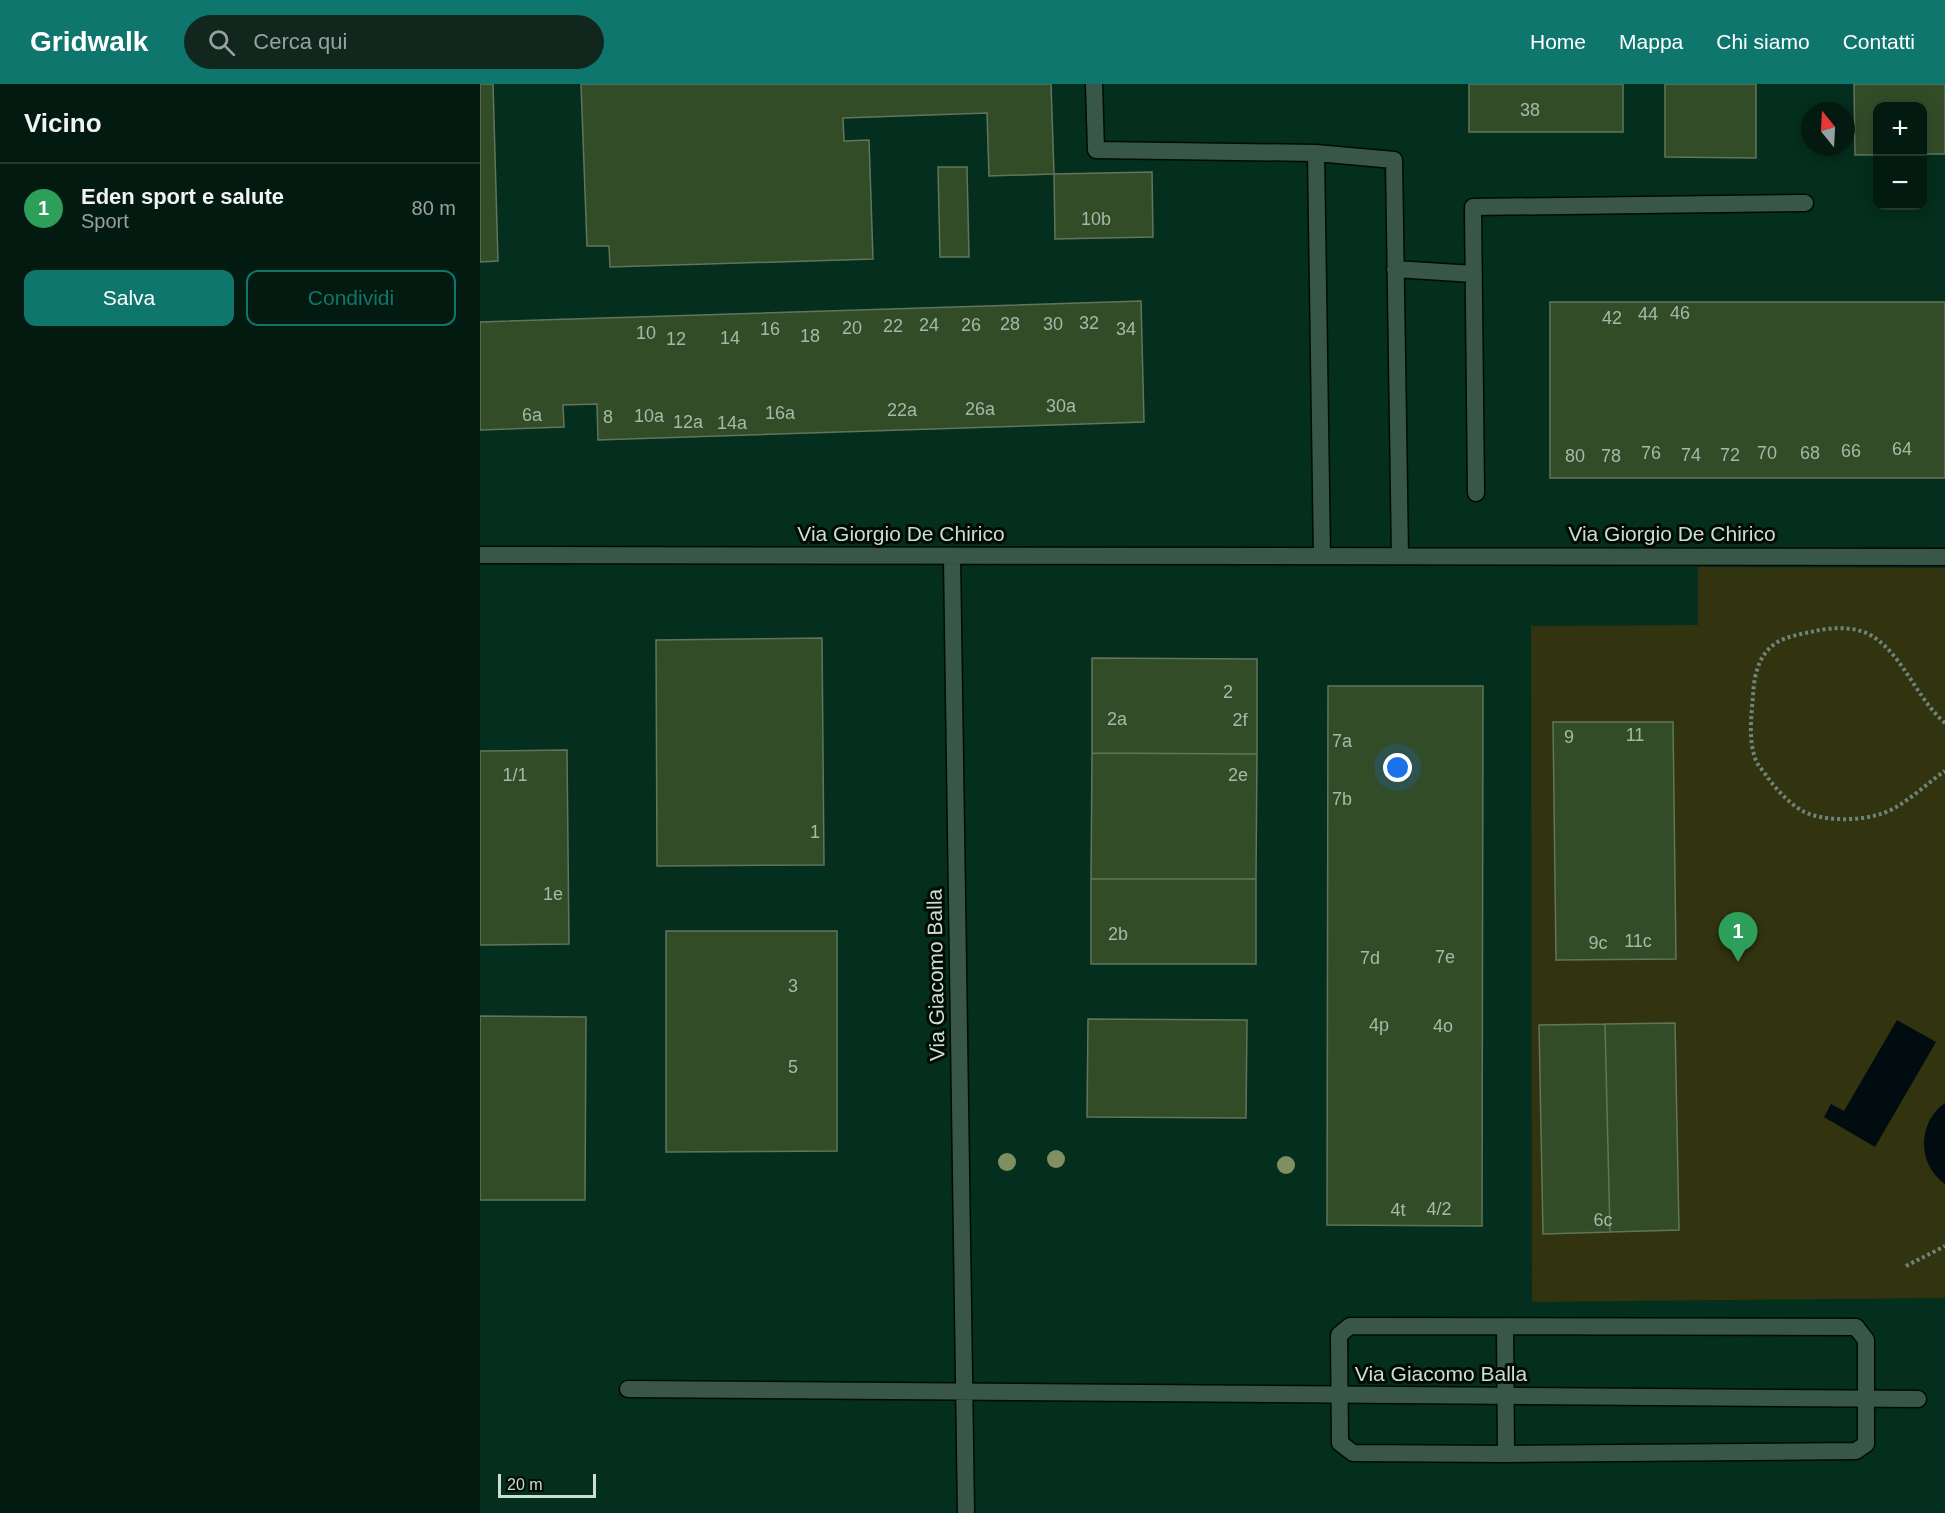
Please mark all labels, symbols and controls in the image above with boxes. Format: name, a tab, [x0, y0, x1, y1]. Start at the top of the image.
search box	[184, 15, 604, 69]
text: Gridwalk	[30, 26, 148, 57]
icon: search	[205, 26, 238, 59]
text: Cerca qui	[253, 29, 347, 54]
text: Home	[1530, 30, 1586, 53]
text: Mappa	[1619, 30, 1683, 53]
text: Chi siamo	[1716, 30, 1810, 53]
text: Contatti	[1843, 30, 1915, 53]
house number: 38	[1520, 100, 1540, 120]
north arrow	[1801, 102, 1855, 156]
map controls	[1873, 102, 1927, 210]
button: +	[1873, 102, 1927, 156]
text: Vicino	[24, 108, 102, 138]
button: −	[1873, 156, 1927, 210]
text: Eden sport e salute	[81, 184, 284, 209]
text: 1	[38, 197, 49, 219]
text: 80 m	[412, 197, 456, 219]
house number: 10b	[1081, 209, 1111, 229]
text: Sport	[81, 210, 129, 232]
button: Salva	[24, 270, 234, 326]
button: Condividi	[246, 270, 456, 326]
house number: 46	[1670, 303, 1690, 323]
house number: 44	[1638, 304, 1658, 324]
house number: 42	[1602, 308, 1622, 328]
house number: 32	[1079, 313, 1099, 333]
house number: 28	[1000, 314, 1020, 334]
house number: 30	[1043, 314, 1063, 334]
house number: 24	[919, 315, 939, 335]
house number: 26	[961, 315, 981, 335]
house number: 22	[883, 316, 903, 336]
house number: 20	[842, 318, 862, 338]
house number: 16	[760, 319, 780, 339]
house number: 34	[1116, 319, 1136, 339]
house number: 10	[636, 323, 656, 343]
house number: 18	[800, 326, 820, 346]
house number: 14	[720, 328, 740, 348]
house number: 12	[666, 329, 686, 349]
house number: 30a	[1046, 396, 1077, 416]
house number: 26a	[965, 399, 996, 419]
house number: 22a	[887, 400, 918, 420]
house number: 16a	[765, 403, 796, 423]
house number: 6a	[522, 405, 543, 425]
house number: 10a	[634, 406, 665, 426]
house number: 8	[603, 407, 613, 427]
house number: 12a	[673, 412, 704, 432]
house number: 14a	[717, 413, 748, 433]
house number: 64	[1892, 439, 1912, 459]
house number: 66	[1841, 441, 1861, 461]
house number: 76	[1641, 443, 1661, 463]
house number: 70	[1757, 443, 1777, 463]
house number: 68	[1800, 443, 1820, 463]
house number: 74	[1681, 445, 1701, 465]
house number: 72	[1720, 445, 1740, 465]
house number: 80	[1565, 446, 1585, 466]
house number: 78	[1601, 446, 1621, 466]
street label: Via Giorgio De Chirico	[797, 522, 1005, 545]
street label: Via Giorgio De Chirico	[1568, 522, 1776, 545]
house number: 2	[1223, 682, 1233, 702]
house number: 2a	[1107, 709, 1128, 729]
house number: 2f	[1232, 710, 1249, 730]
house number: 11	[1626, 725, 1644, 745]
house number: 9	[1564, 727, 1574, 747]
house number: 7a	[1332, 731, 1353, 751]
your location	[1383, 753, 1412, 782]
house number: 1/1	[502, 765, 528, 785]
house number: 2e	[1228, 765, 1248, 785]
house number: 7b	[1332, 789, 1352, 809]
house number: 1	[810, 822, 820, 842]
house number: 1e	[543, 884, 563, 904]
street label: Via Giacomo Balla	[922, 888, 949, 1061]
pin: 1	[1718, 912, 1758, 962]
house number: 2b	[1108, 924, 1128, 944]
house number: 11c	[1624, 931, 1652, 951]
house number: 9c	[1588, 933, 1608, 953]
house number: 7e	[1435, 947, 1455, 967]
house number: 7d	[1360, 948, 1380, 968]
house number: 3	[788, 976, 798, 996]
house number: 4p	[1369, 1015, 1389, 1035]
house number: 4o	[1433, 1016, 1453, 1036]
house number: 5	[788, 1057, 798, 1077]
house number: 4/2	[1426, 1199, 1452, 1219]
house number: 4t	[1390, 1200, 1406, 1220]
house number: 6c	[1593, 1210, 1613, 1230]
street label: Via Giacomo Balla	[1355, 1362, 1528, 1385]
scale bar	[498, 1471, 596, 1498]
text: 20 m	[507, 1476, 543, 1493]

